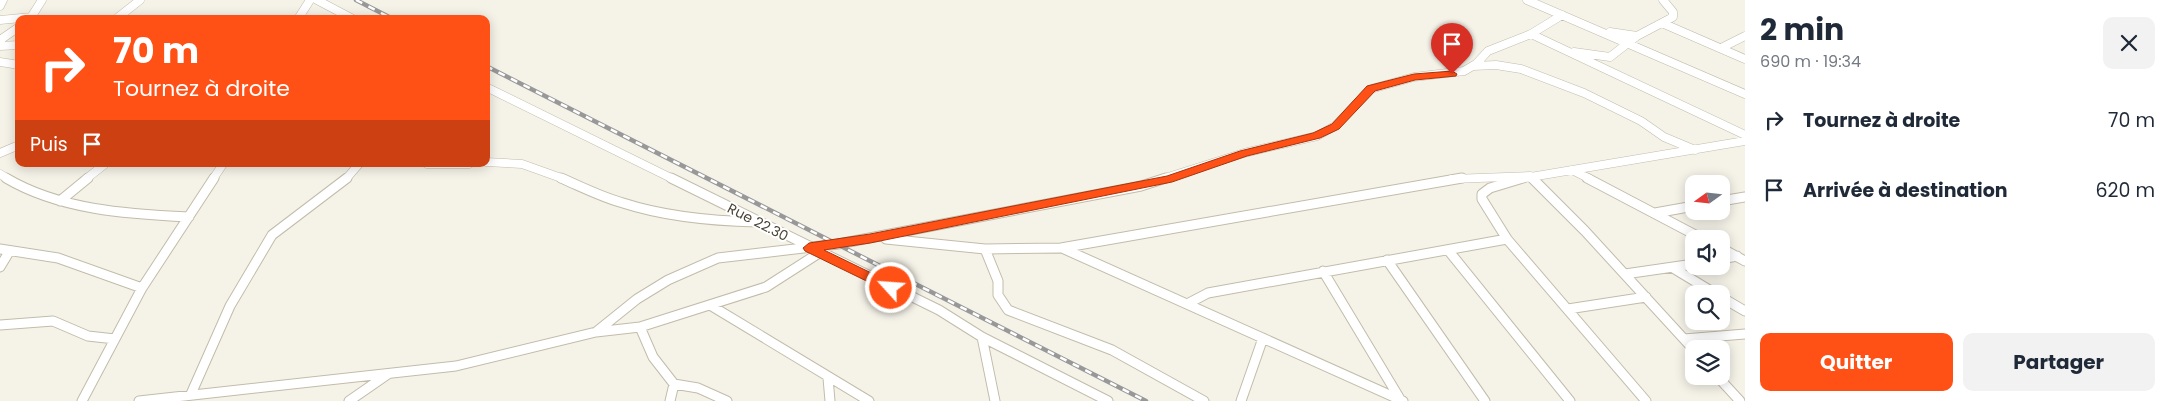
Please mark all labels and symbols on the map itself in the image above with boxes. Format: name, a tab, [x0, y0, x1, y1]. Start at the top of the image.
pin	[1431, 23, 1473, 74]
north arrow	[1685, 175, 1730, 220]
street label: Rue 22.30	[724, 198, 792, 246]
position arrow	[864, 261, 916, 313]

